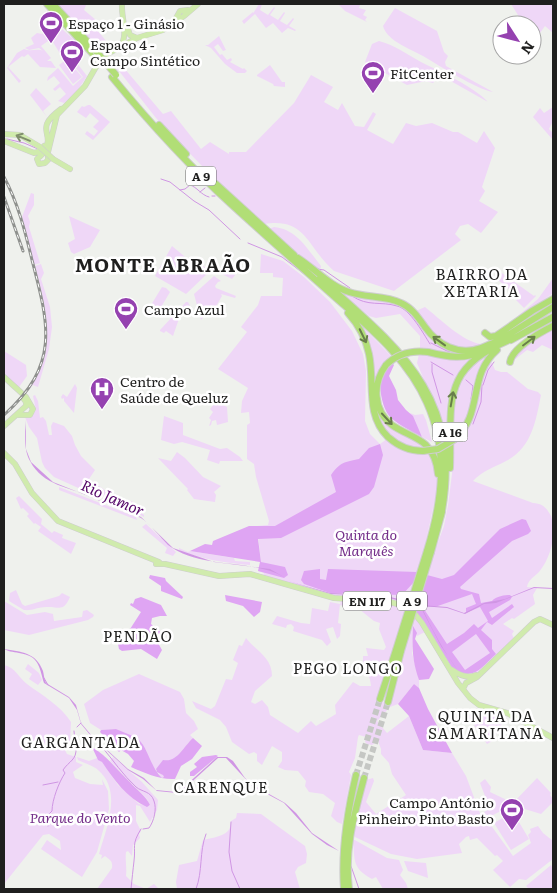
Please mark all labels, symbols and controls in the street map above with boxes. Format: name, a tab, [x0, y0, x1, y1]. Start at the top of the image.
sports icon: Espaço 1 - Ginásio	[38, 10, 64, 44]
place label: Espaço 1 - Ginásio	[68, 13, 185, 33]
north arrow	[492, 15, 542, 65]
place label: Espaço 4 - Campo Sintético	[90, 34, 200, 70]
text: N	[517, 38, 540, 59]
sports icon: Espaço 4 - Campo Sintético	[59, 39, 85, 73]
sports icon: FitCenter	[360, 60, 386, 94]
place label: FitCenter	[390, 63, 454, 83]
one-way arrow	[16, 133, 31, 142]
road number: A 9	[186, 167, 216, 186]
district label: MONTE ABRAÃO	[75, 250, 251, 278]
district label: BAIRRO DA XETARIA	[435, 262, 529, 302]
sports icon: Campo Azul	[113, 296, 139, 330]
place label: Campo Azul	[144, 299, 225, 319]
one-way arrow	[358, 328, 368, 343]
one-way arrow	[432, 336, 446, 346]
one-way arrow	[522, 336, 536, 346]
place label: Centro de Saúde de Queluz	[120, 371, 228, 407]
hospital icon: Centro de Saúde de Queluz	[89, 376, 115, 410]
one-way arrow	[447, 391, 457, 407]
one-way arrow	[381, 412, 393, 425]
road number: A 16	[432, 422, 468, 442]
water label: Rio Jamor	[78, 473, 148, 521]
park label: Quinta do Marquês	[335, 524, 397, 560]
road number: EN 117	[343, 592, 391, 610]
road number: A 9	[397, 592, 427, 610]
district label: PENDÃO	[103, 624, 173, 647]
district label: PEGO LONGO	[293, 656, 403, 679]
district label: QUINTA DA SAMARITANA	[428, 704, 544, 744]
district label: GARGANTADA	[21, 730, 141, 753]
district label: CARENQUE	[173, 775, 269, 798]
place label: Campo António Pinheiro Pinto Basto	[358, 792, 494, 828]
sports icon: Campo António Pinheiro Pinto Basto	[499, 797, 525, 831]
park label: Parque do Vento	[29, 807, 131, 827]

